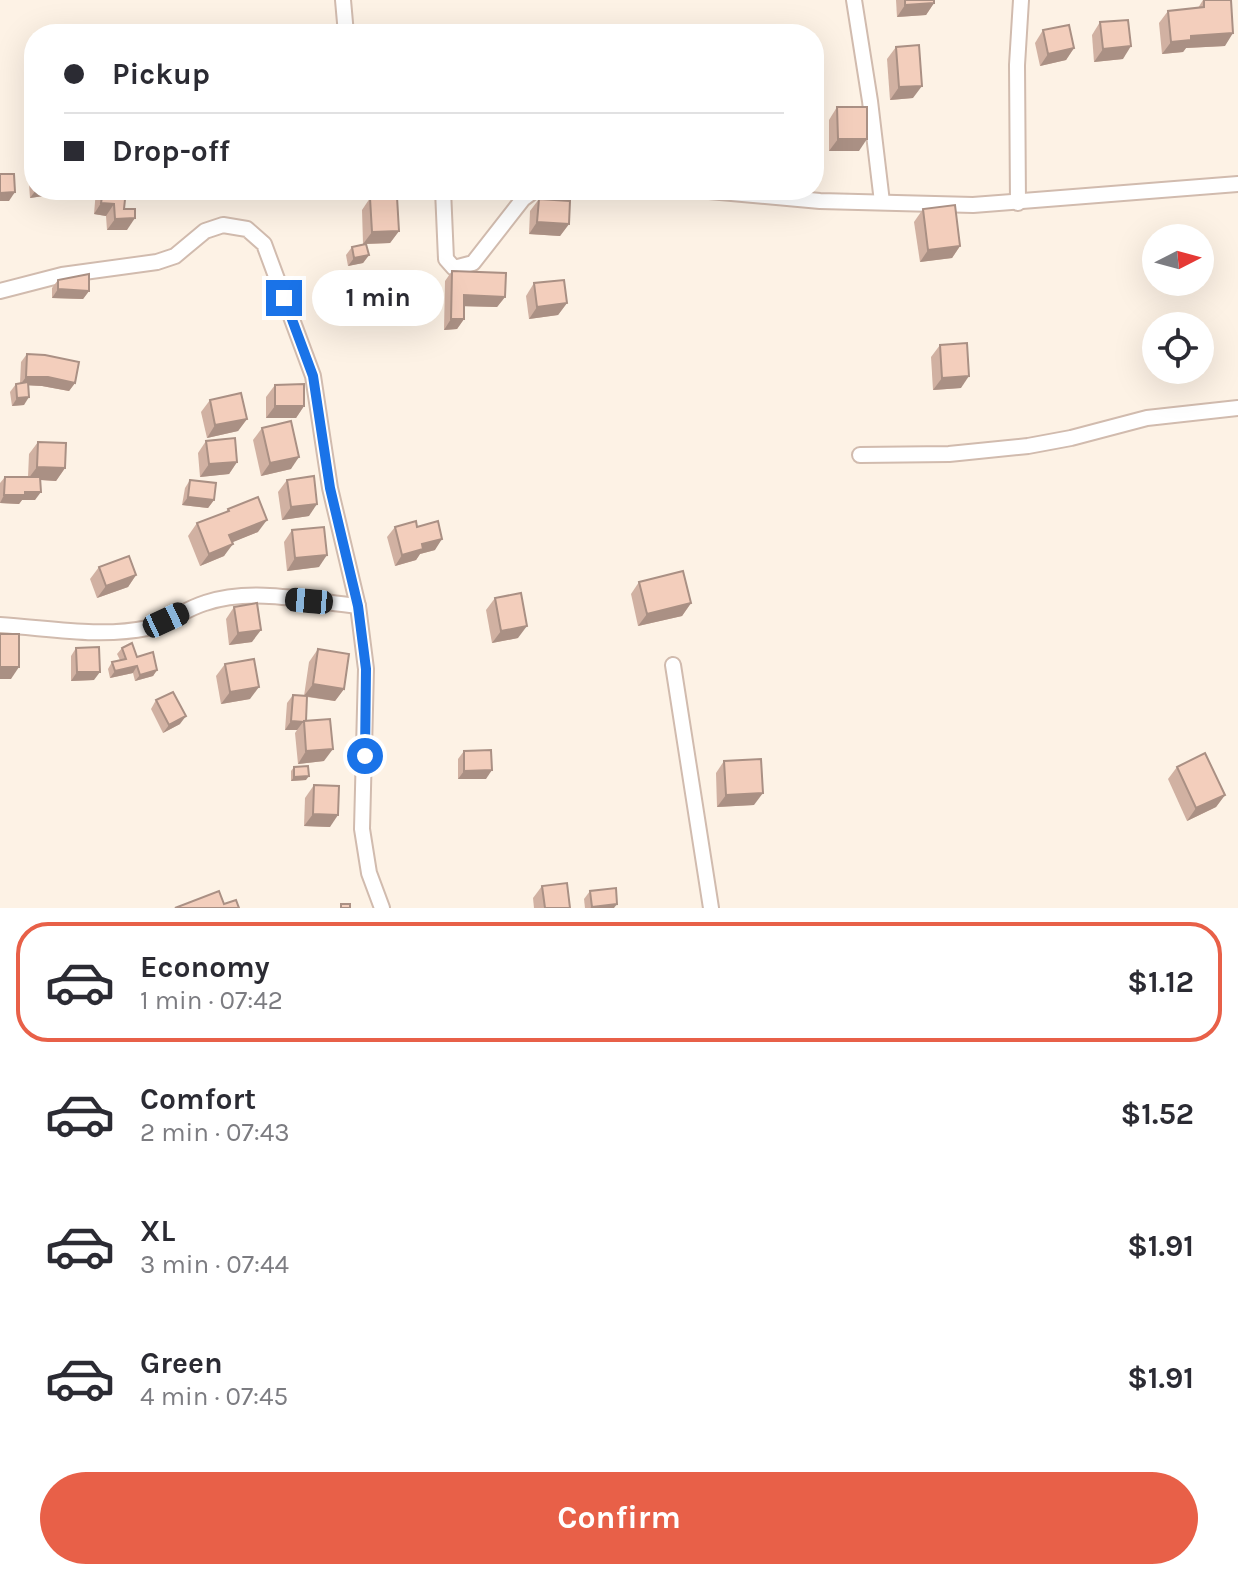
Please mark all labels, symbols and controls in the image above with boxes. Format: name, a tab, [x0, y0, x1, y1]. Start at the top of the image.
text: Pickup	[112, 56, 210, 92]
text: Drop-off	[112, 133, 230, 169]
north arrow	[1142, 224, 1214, 296]
map controls	[1142, 224, 1214, 384]
callout: 1 min	[312, 270, 444, 326]
route end	[266, 280, 302, 316]
text: 1 min	[345, 282, 411, 313]
button: locate	[1142, 312, 1214, 384]
car	[284, 587, 334, 615]
car	[139, 599, 193, 641]
route start	[347, 738, 383, 774]
icon: car	[44, 946, 116, 1018]
text: Economy	[140, 949, 270, 985]
text: $1.12	[1127, 964, 1194, 1000]
text: 1 min · 07:42	[140, 985, 283, 1016]
icon: car	[44, 1078, 116, 1150]
text: Comfort	[140, 1081, 256, 1117]
text: $1.52	[1121, 1096, 1194, 1132]
text: 2 min · 07:43	[140, 1117, 290, 1148]
icon: car	[44, 1210, 116, 1282]
text: XL	[140, 1213, 175, 1249]
text: $1.91	[1127, 1228, 1194, 1264]
text: 3 min · 07:44	[140, 1249, 289, 1280]
icon: car	[44, 1342, 116, 1414]
text: Green	[140, 1345, 223, 1381]
text: $1.91	[1127, 1360, 1194, 1396]
text: 4 min · 07:45	[140, 1381, 288, 1412]
button: Confirm	[40, 1472, 1198, 1564]

